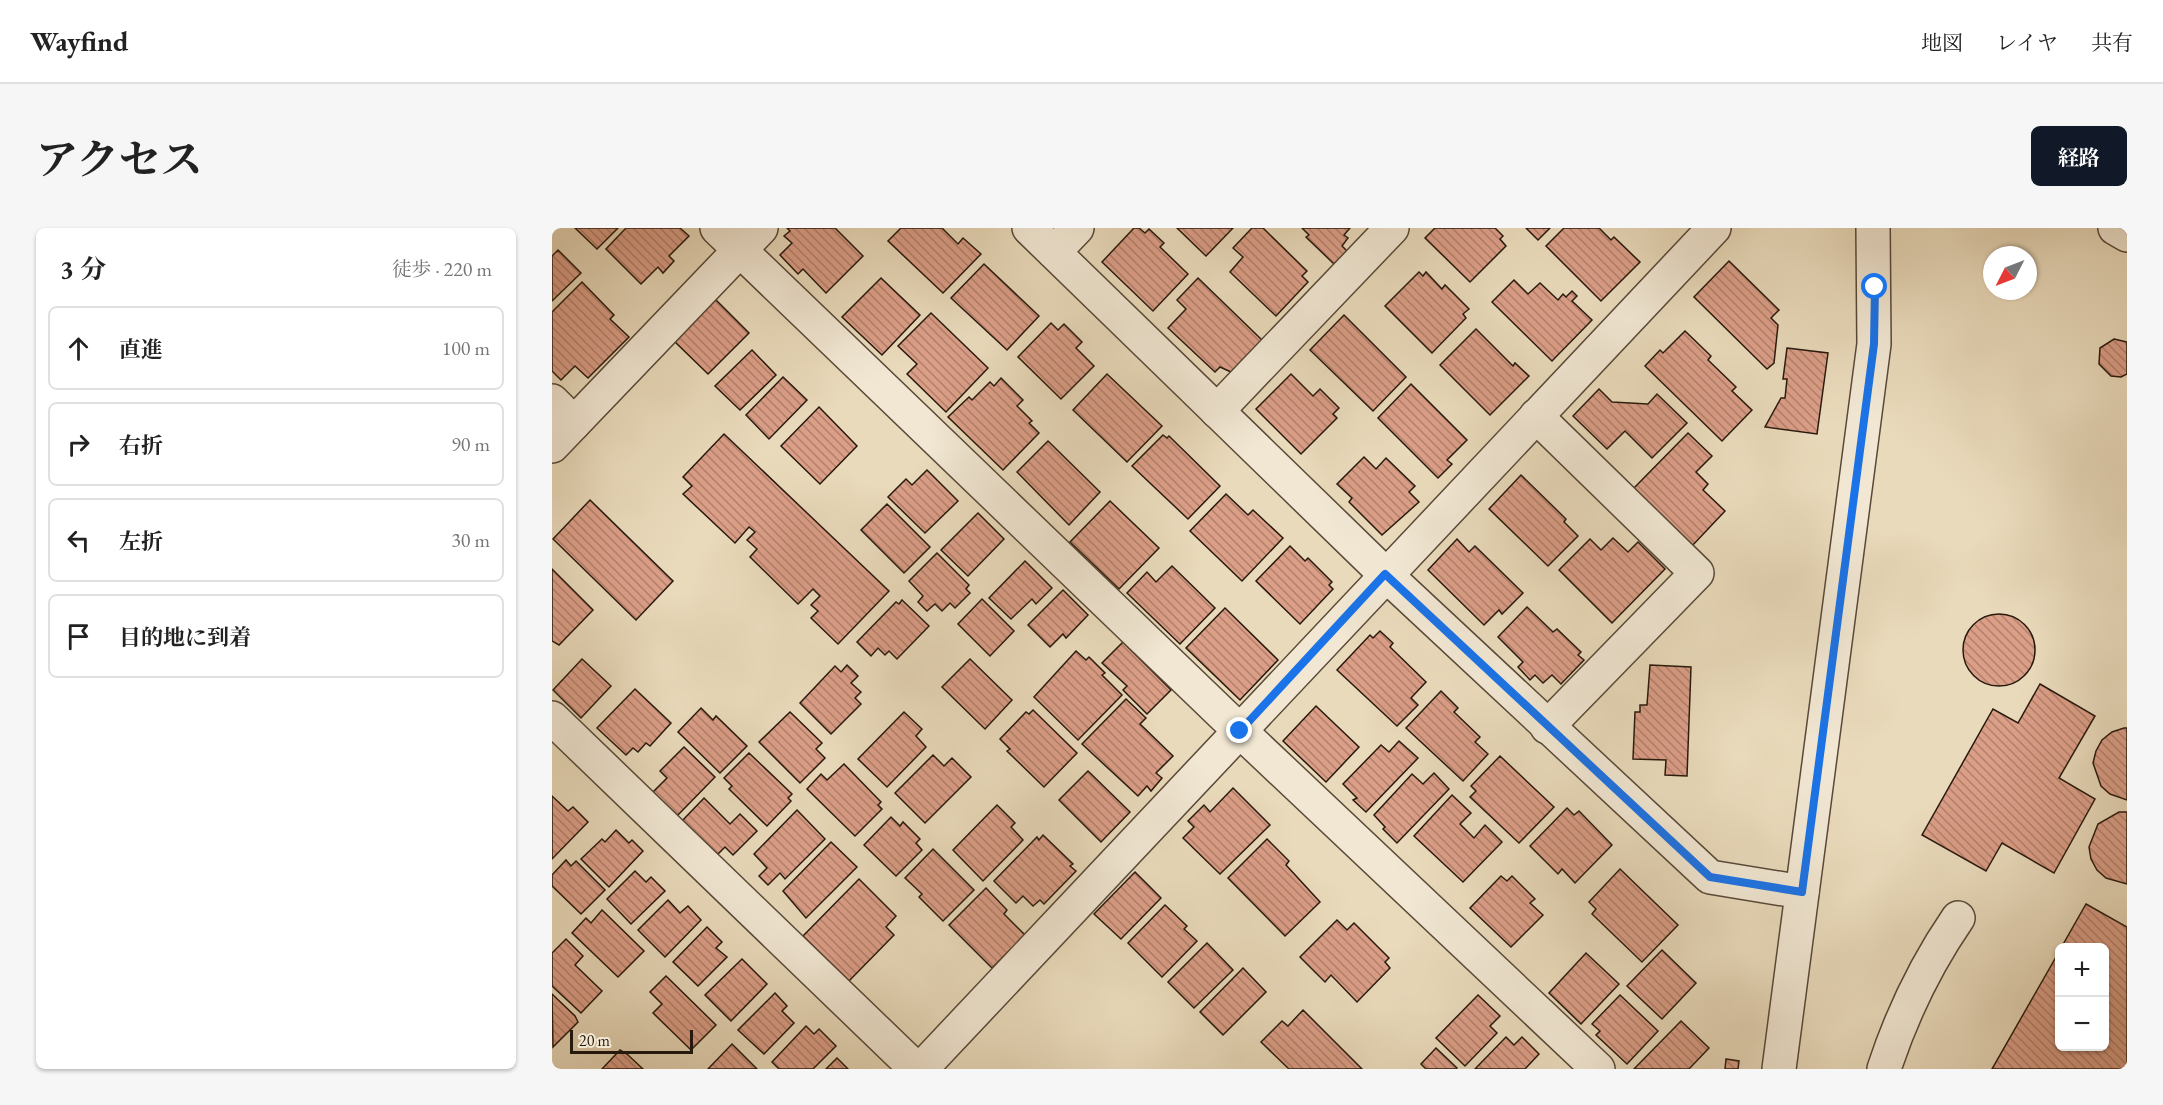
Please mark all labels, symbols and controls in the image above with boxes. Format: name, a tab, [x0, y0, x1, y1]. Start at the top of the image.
text: Wayfind	[30, 23, 128, 59]
text: 地図	[1921, 29, 1963, 56]
text: レイヤ	[1996, 29, 2058, 56]
text: 共有	[2091, 29, 2133, 56]
button: 経路	[2031, 126, 2127, 186]
text: アクセス	[36, 132, 203, 187]
north arrow	[1983, 246, 2037, 300]
text: 3 分	[60, 252, 106, 286]
text: 徒歩 · 220 m	[392, 256, 492, 282]
route start	[1861, 273, 1887, 299]
icon: ahead	[62, 332, 95, 365]
text: 直進	[119, 335, 163, 364]
text: 100 m	[442, 335, 490, 361]
icon: right	[62, 428, 95, 461]
text: 右折	[119, 431, 163, 460]
text: 90 m	[451, 431, 490, 457]
icon: left	[62, 524, 95, 557]
text: 左折	[119, 527, 163, 556]
text: 30 m	[451, 527, 490, 553]
icon: arrive	[62, 620, 95, 653]
text: 目的地に到着	[119, 623, 251, 652]
route end	[1226, 717, 1252, 743]
map controls	[2055, 943, 2109, 1051]
button: +	[2055, 943, 2109, 997]
button: −	[2055, 997, 2109, 1051]
scale bar	[570, 1027, 693, 1054]
text: 20 m	[579, 1030, 610, 1051]

